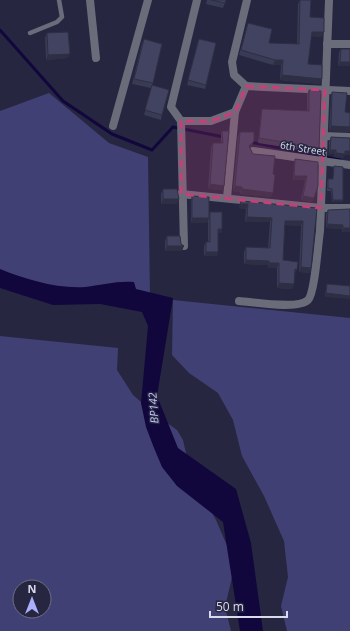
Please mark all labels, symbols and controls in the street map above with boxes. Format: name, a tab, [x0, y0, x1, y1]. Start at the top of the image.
street label: 6th Street	[279, 137, 327, 159]
water label: BP142	[144, 392, 162, 424]
north arrow	[12, 579, 52, 619]
text: N	[28, 581, 36, 596]
scale bar	[210, 593, 287, 619]
text: 50 m	[216, 598, 244, 615]

